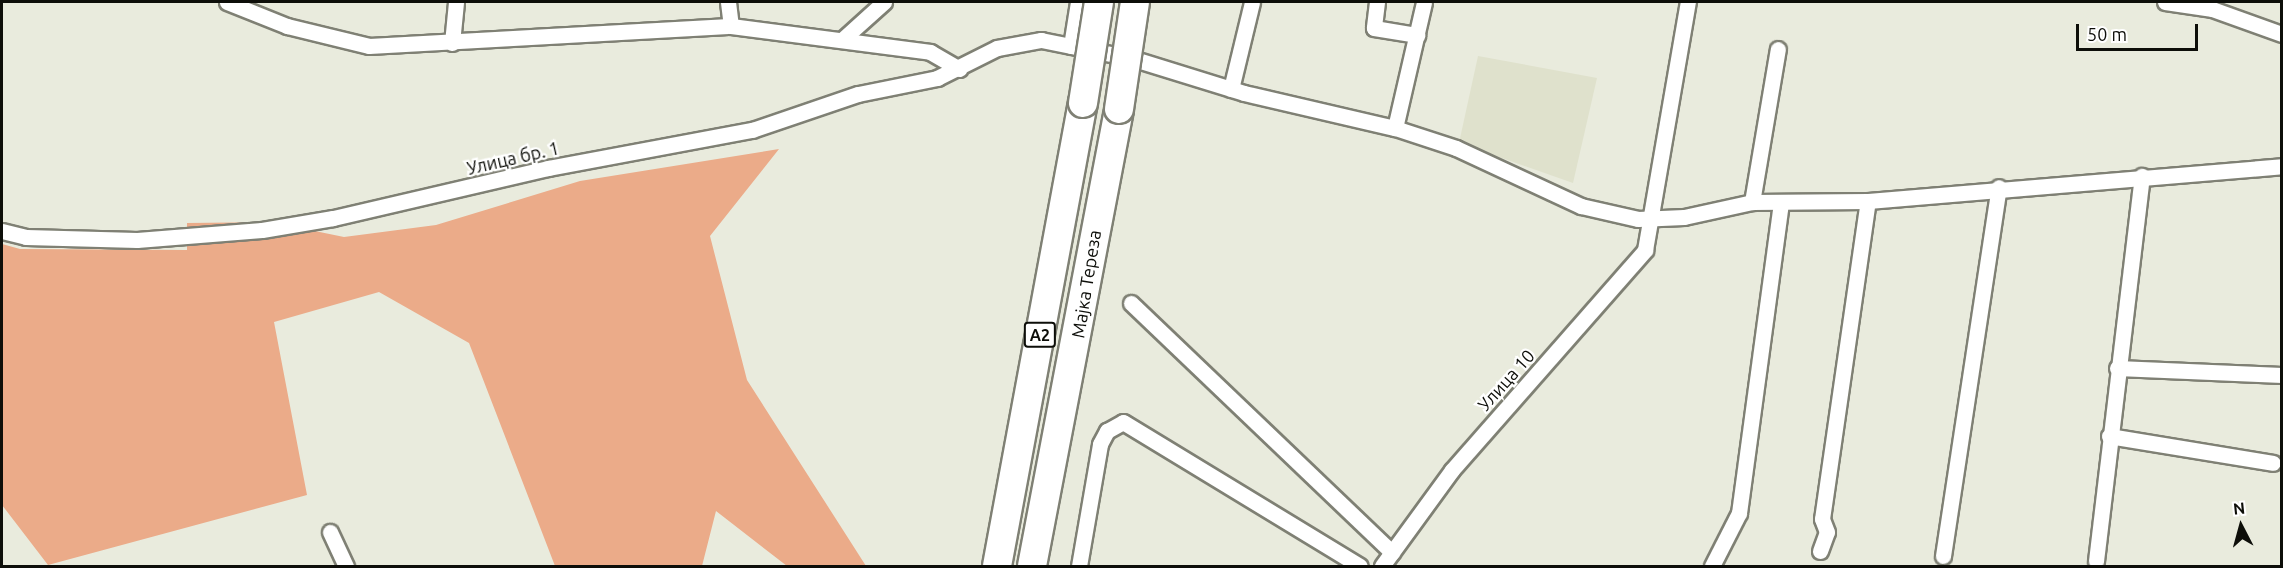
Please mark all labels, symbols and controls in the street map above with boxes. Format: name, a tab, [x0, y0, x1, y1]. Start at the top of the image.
scale bar	[2079, 12, 2200, 50]
text: 50 m	[2087, 24, 2127, 44]
street label: Улица бр. 1	[465, 137, 561, 179]
street label: Мајка Тереза	[1067, 228, 1105, 340]
road number: A2	[1024, 322, 1056, 348]
street label: Улица 10	[1473, 345, 1539, 415]
north arrow	[2211, 496, 2271, 556]
text: N	[2232, 499, 2246, 518]

